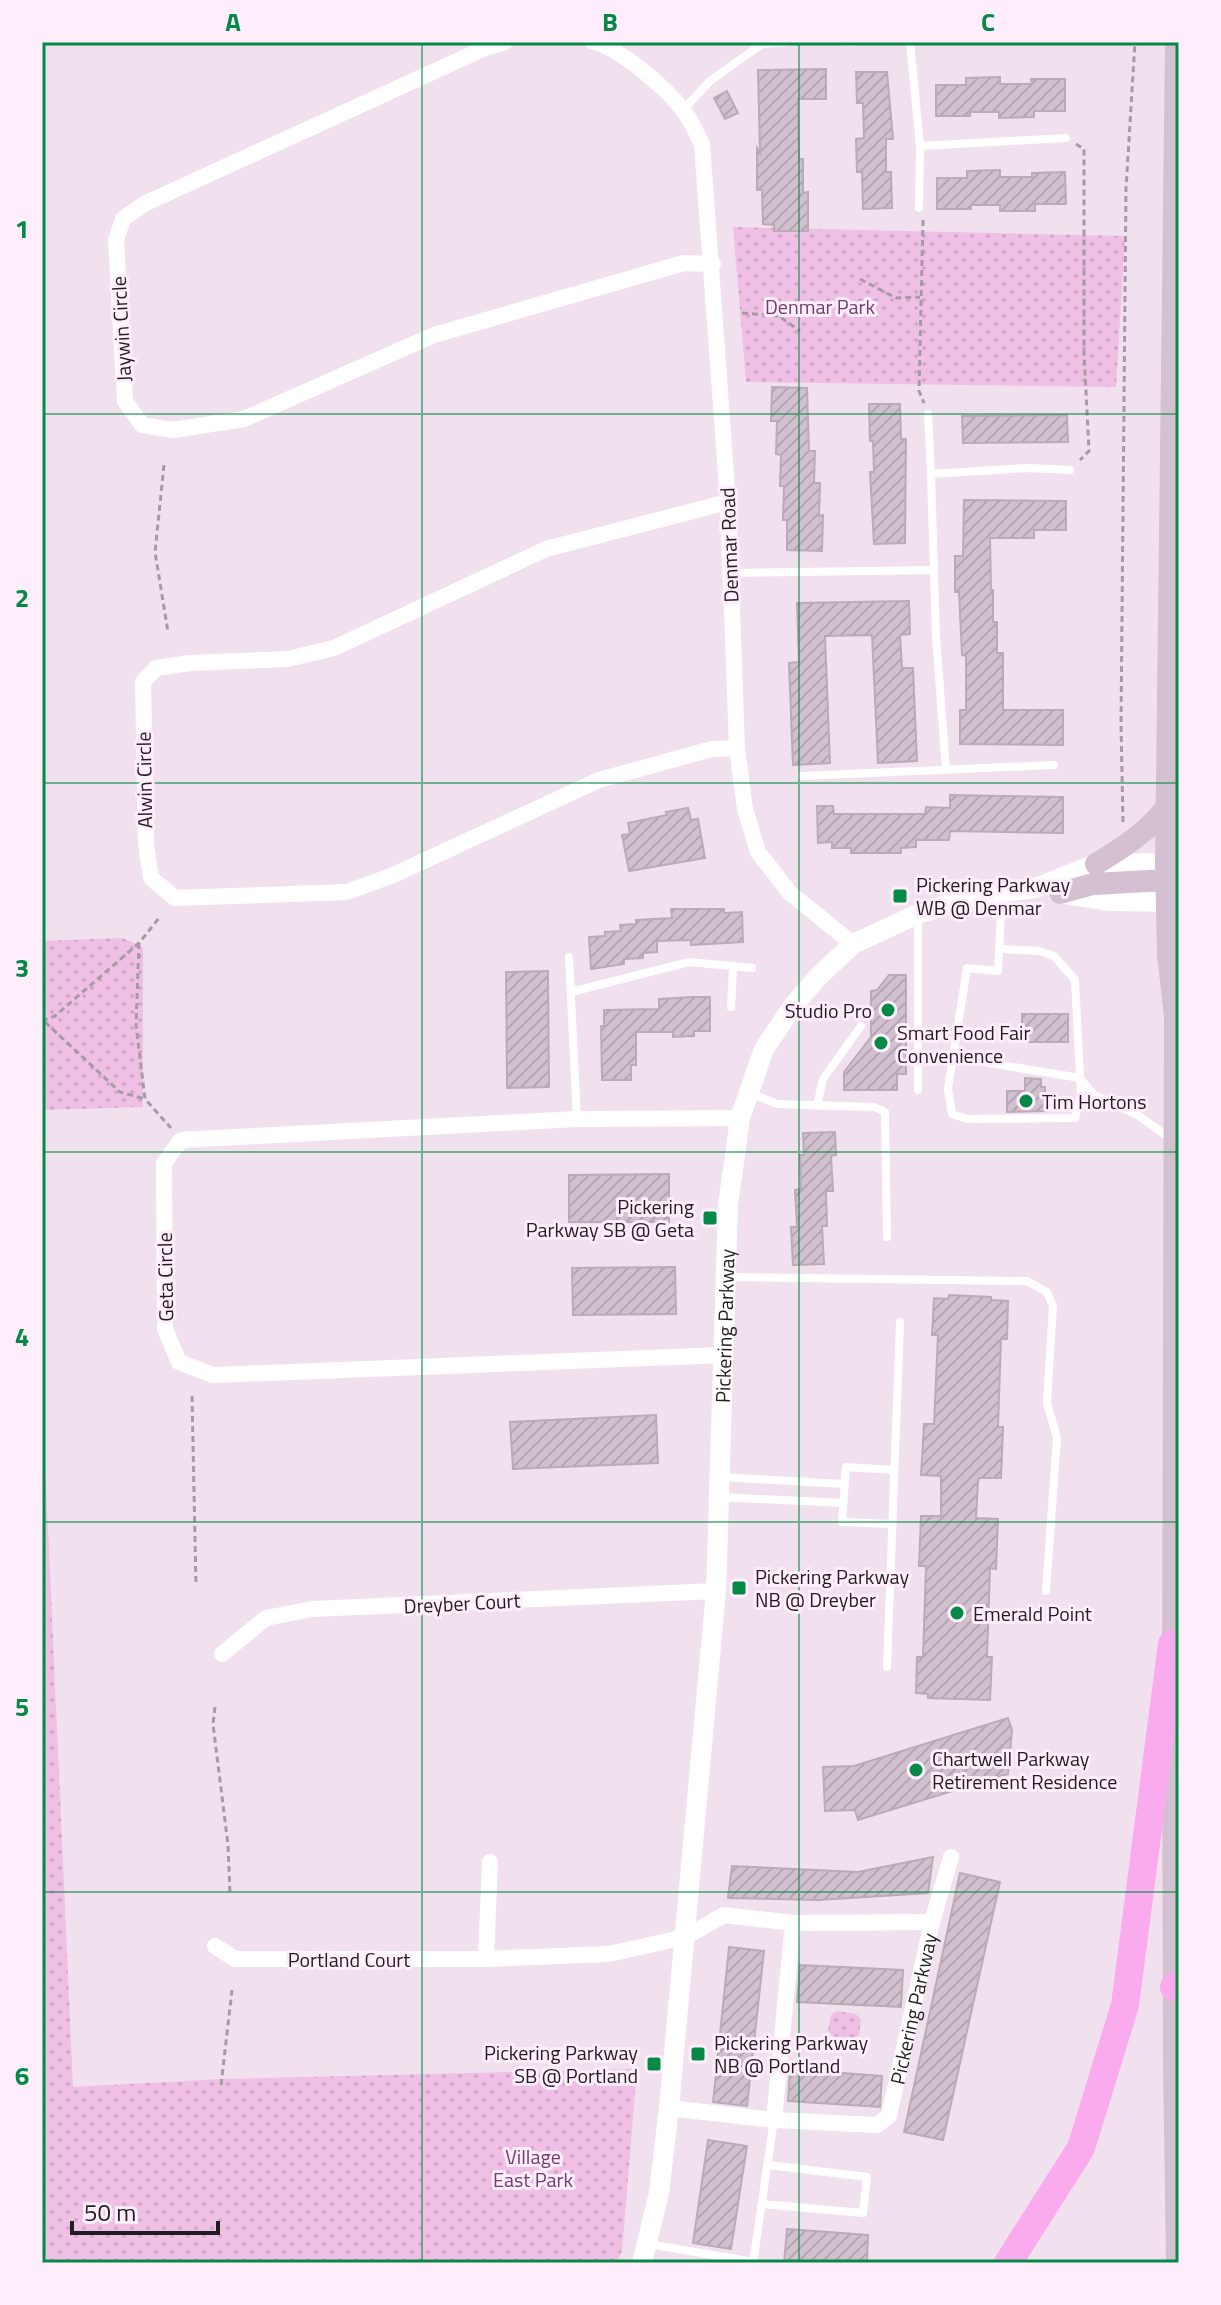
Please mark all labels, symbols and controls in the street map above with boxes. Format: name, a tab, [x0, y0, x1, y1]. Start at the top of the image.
text: A	[225, 2, 241, 41]
text: B	[602, 2, 618, 41]
text: C	[981, 2, 995, 41]
text: 1	[15, 209, 29, 248]
street label: Jaywin Circle	[103, 275, 139, 383]
park label: Denmar Park	[765, 291, 875, 322]
street label: Denmar Road	[712, 487, 746, 603]
text: 2	[15, 578, 29, 617]
street label: Alwin Circle	[128, 731, 160, 829]
place label: Pickering Parkway WB @ Denmar	[916, 869, 1070, 923]
marker: Pickering Parkway WB @ Denmar	[891, 887, 909, 905]
text: 3	[15, 948, 29, 987]
place label: Studio Pro	[785, 995, 872, 1026]
marker: Studio Pro	[879, 1001, 897, 1019]
place label: Smart Food Fair Convenience	[897, 1017, 1030, 1071]
marker: Smart Food Fair Convenience	[872, 1034, 890, 1052]
place label: Tim Hortons	[1042, 1086, 1147, 1117]
marker: Tim Hortons	[1017, 1092, 1035, 1110]
place label: Pickering Parkway SB @ Geta	[526, 1191, 694, 1245]
marker: Pickering Parkway SB @ Geta	[701, 1209, 719, 1227]
street label: Geta Circle	[149, 1232, 181, 1322]
street label: Pickering Parkway	[706, 1248, 742, 1403]
text: 4	[15, 1317, 29, 1356]
place label: Pickering Parkway NB @ Dreyber	[755, 1561, 909, 1615]
marker: Pickering Parkway NB @ Dreyber	[730, 1579, 748, 1597]
street label: Dreyber Court	[403, 1584, 521, 1622]
place label: Emerald Point	[973, 1598, 1092, 1629]
marker: Emerald Point	[948, 1604, 966, 1622]
text: 5	[15, 1687, 29, 1726]
place label: Chartwell Parkway Retirement Residence	[932, 1743, 1117, 1797]
marker: Chartwell Parkway Retirement Residence	[907, 1761, 925, 1779]
street label: Pickering Parkway	[881, 1930, 945, 2087]
street label: Portland Court	[288, 1944, 410, 1975]
place label: Pickering Parkway NB @ Portland	[714, 2027, 868, 2081]
place label: Pickering Parkway SB @ Portland	[484, 2037, 638, 2091]
marker: Pickering Parkway NB @ Portland	[689, 2045, 707, 2063]
marker: Pickering Parkway SB @ Portland	[645, 2055, 663, 2073]
text: 6	[15, 2056, 29, 2095]
park label: Village East Park	[493, 2141, 573, 2195]
scale bar	[72, 2185, 218, 2235]
text: 50 m	[84, 2194, 136, 2230]

